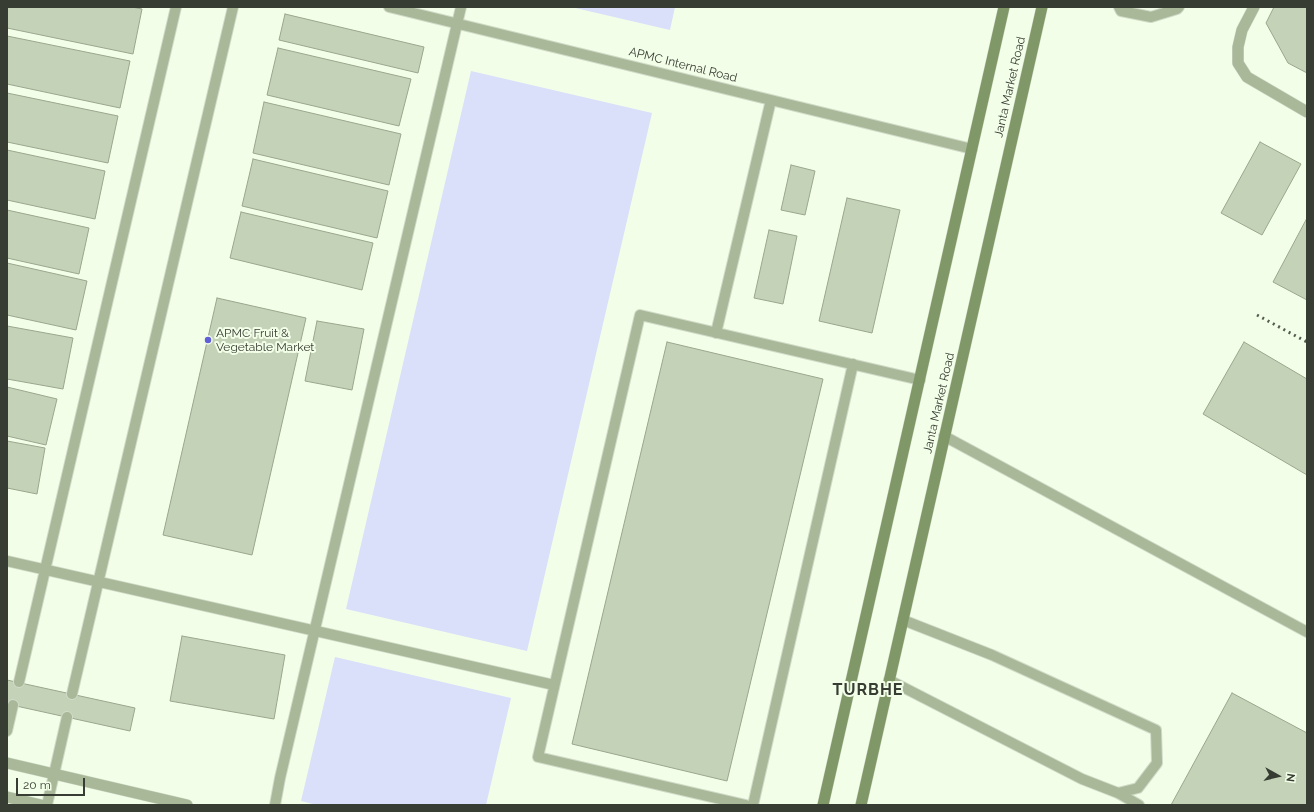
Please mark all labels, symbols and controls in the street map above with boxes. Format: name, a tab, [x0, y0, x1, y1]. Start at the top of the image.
street label: Janta Market Road	[991, 35, 1029, 139]
street label: APMC Internal Road	[627, 45, 739, 85]
place label: APMC Fruit & Vegetable Market	[216, 326, 314, 354]
marker: APMC Fruit & Vegetable Market	[203, 335, 213, 345]
street label: Janta Market Road	[920, 351, 958, 455]
district label: TURBHE	[833, 680, 903, 700]
north arrow	[1258, 756, 1298, 796]
scale bar	[18, 770, 87, 796]
text: N	[1283, 773, 1297, 783]
text: 20 m	[23, 778, 51, 792]

